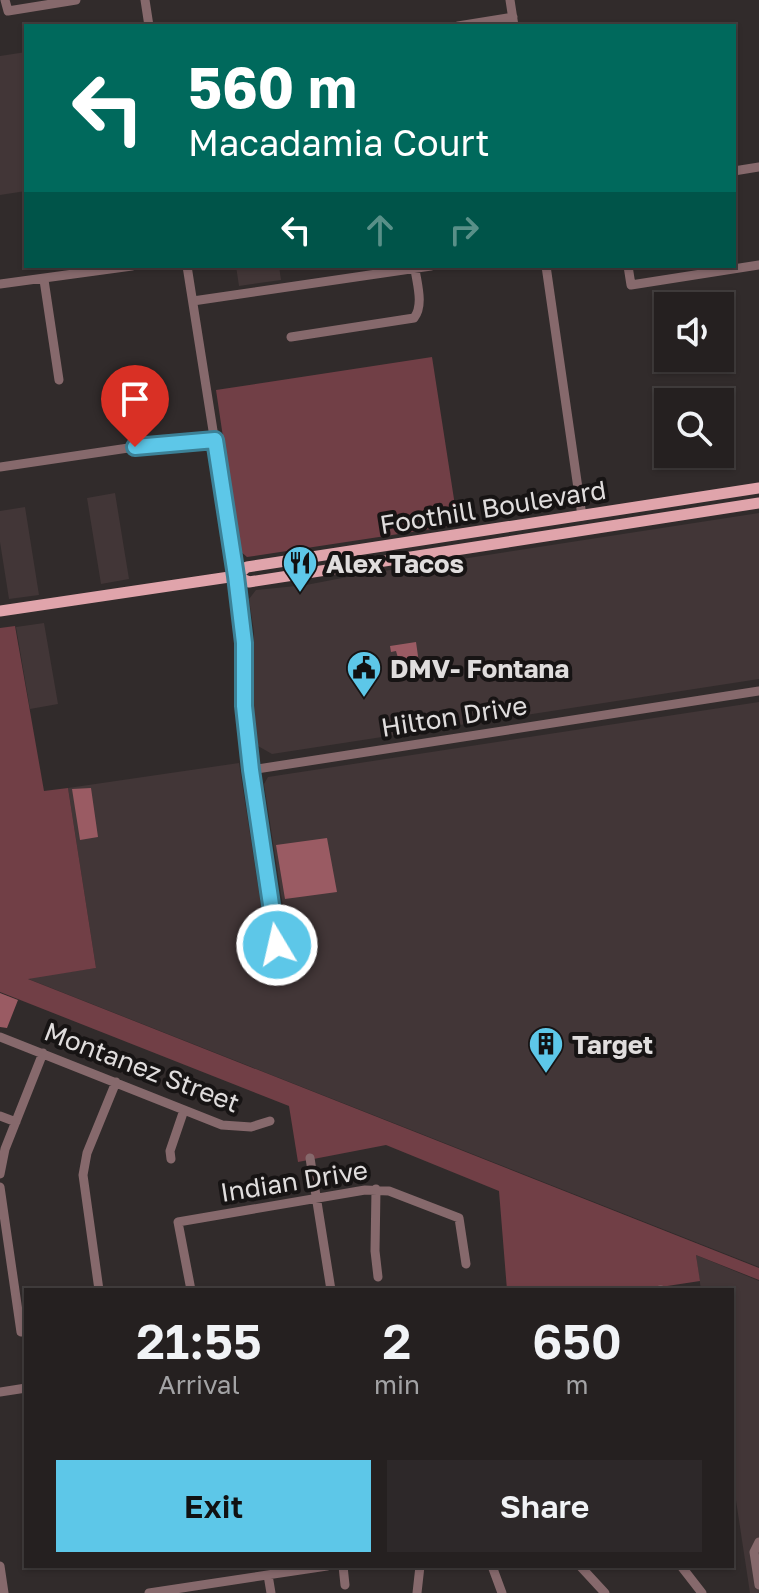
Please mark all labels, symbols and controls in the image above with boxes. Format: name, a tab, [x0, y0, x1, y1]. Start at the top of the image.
text: 560 m	[188, 53, 357, 120]
icon: left	[56, 56, 160, 160]
text: Macadamia Court	[188, 121, 490, 164]
icon: left	[274, 208, 318, 252]
icon: ahead	[358, 208, 402, 252]
icon: right	[442, 208, 486, 252]
map controls	[654, 292, 734, 468]
button: sound	[654, 292, 734, 372]
pin	[101, 365, 169, 447]
icon: arrive	[113, 377, 157, 421]
button: search	[654, 388, 734, 468]
street label: Foothill Boulevard	[378, 474, 608, 540]
restaurant icon: Alex Tacos	[281, 544, 319, 594]
place label: Alex Tacos	[326, 548, 464, 579]
public building icon: DMV- Fontana	[345, 649, 383, 699]
place label: DMV- Fontana	[390, 653, 569, 684]
street label: Hilton Drive	[379, 689, 529, 743]
position arrow	[235, 903, 319, 987]
street label: Montanez Street	[40, 1016, 244, 1118]
building icon: Target	[527, 1025, 565, 1075]
place label: Target	[572, 1029, 653, 1060]
street label: Indian Drive	[218, 1154, 370, 1208]
text: 21:55	[136, 1312, 262, 1370]
text: 2	[383, 1312, 411, 1370]
text: 650	[532, 1312, 622, 1370]
text: Arrival	[158, 1369, 240, 1400]
text: min	[374, 1369, 420, 1400]
text: m	[565, 1369, 588, 1400]
button: Exit	[56, 1460, 371, 1552]
button: Share	[387, 1460, 702, 1552]

